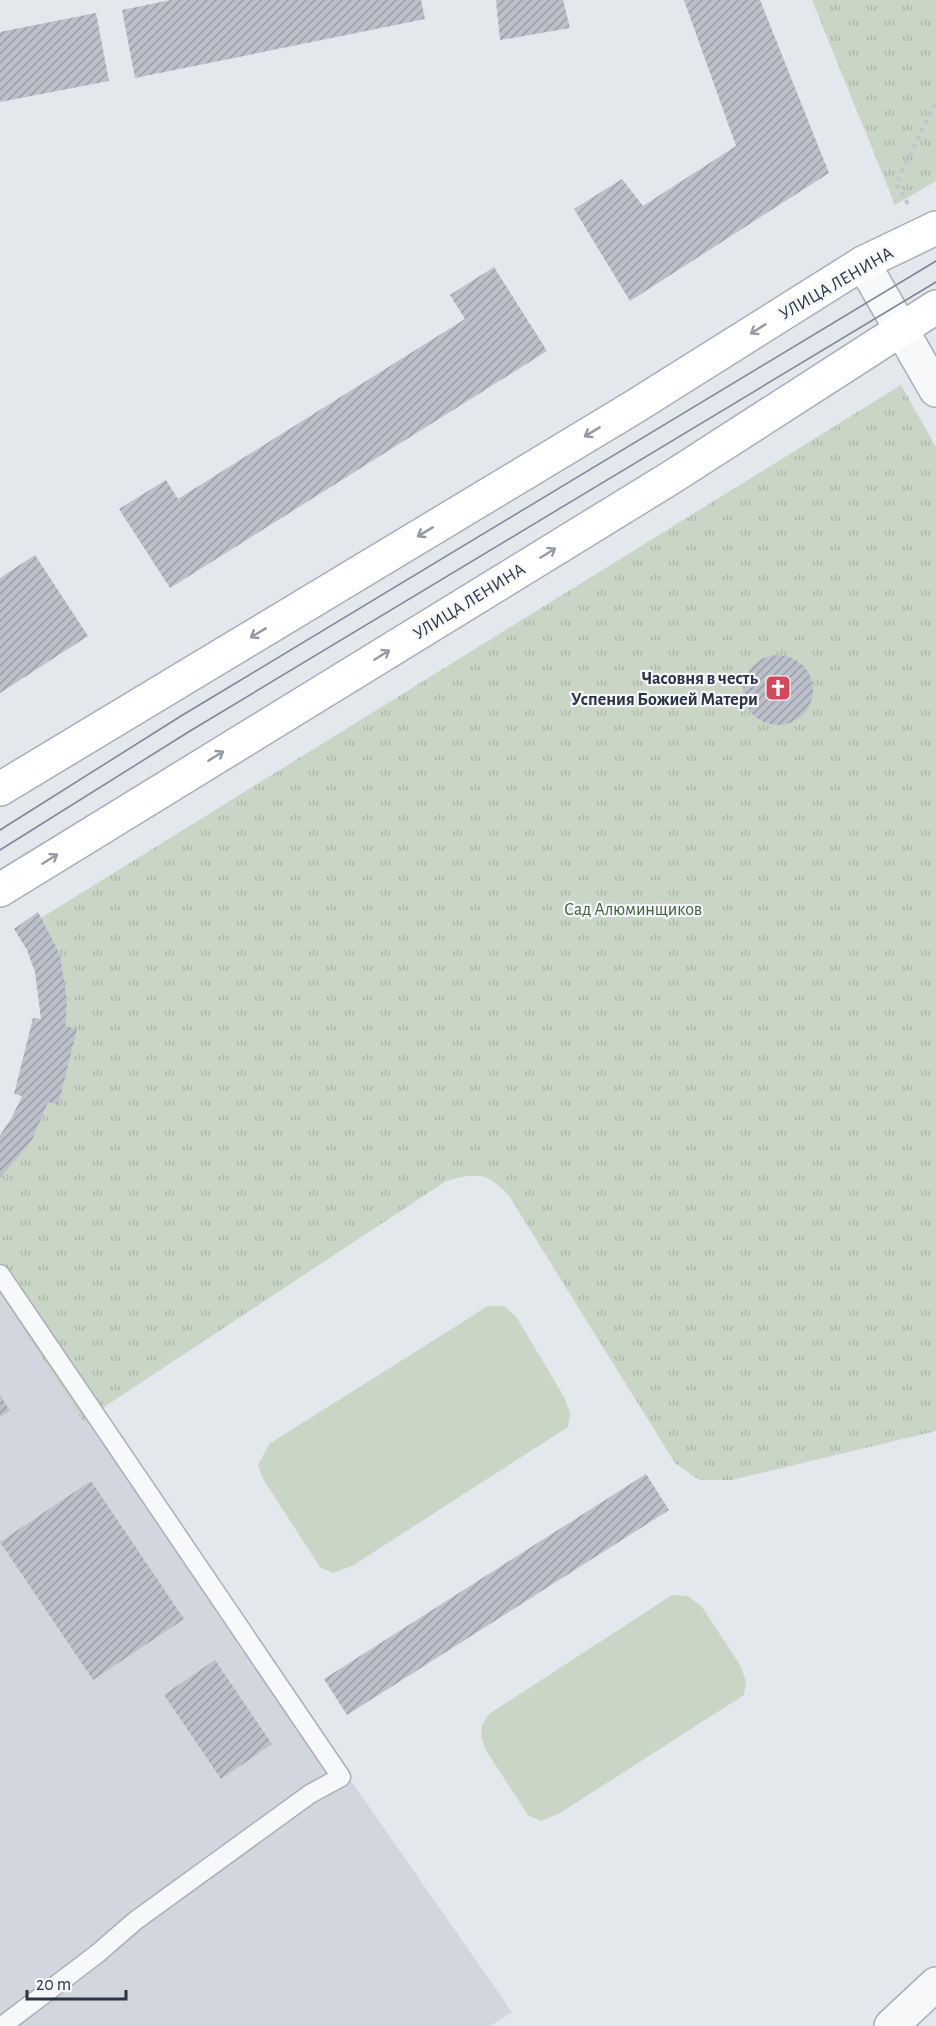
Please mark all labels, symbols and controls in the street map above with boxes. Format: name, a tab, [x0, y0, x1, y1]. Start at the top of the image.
street label: УЛИЦА ЛЕНИНА	[777, 244, 897, 324]
one-way arrow	[750, 324, 767, 336]
one-way arrow	[584, 426, 601, 438]
one-way arrow	[417, 527, 434, 539]
one-way arrow	[539, 546, 556, 558]
street label: УЛИЦА ЛЕНИНА	[410, 560, 529, 643]
one-way arrow	[250, 627, 267, 639]
one-way arrow	[373, 648, 390, 660]
place label: Часовня в честь Успения Божией Матери	[571, 670, 759, 709]
church icon: Часовня в честь Успения Божией Матери	[763, 673, 793, 703]
one-way arrow	[207, 750, 224, 762]
one-way arrow	[41, 853, 58, 865]
park label: Сад Алюминщиков	[564, 901, 702, 919]
scale bar	[27, 1963, 126, 2001]
text: 20 m	[36, 1976, 71, 1994]

